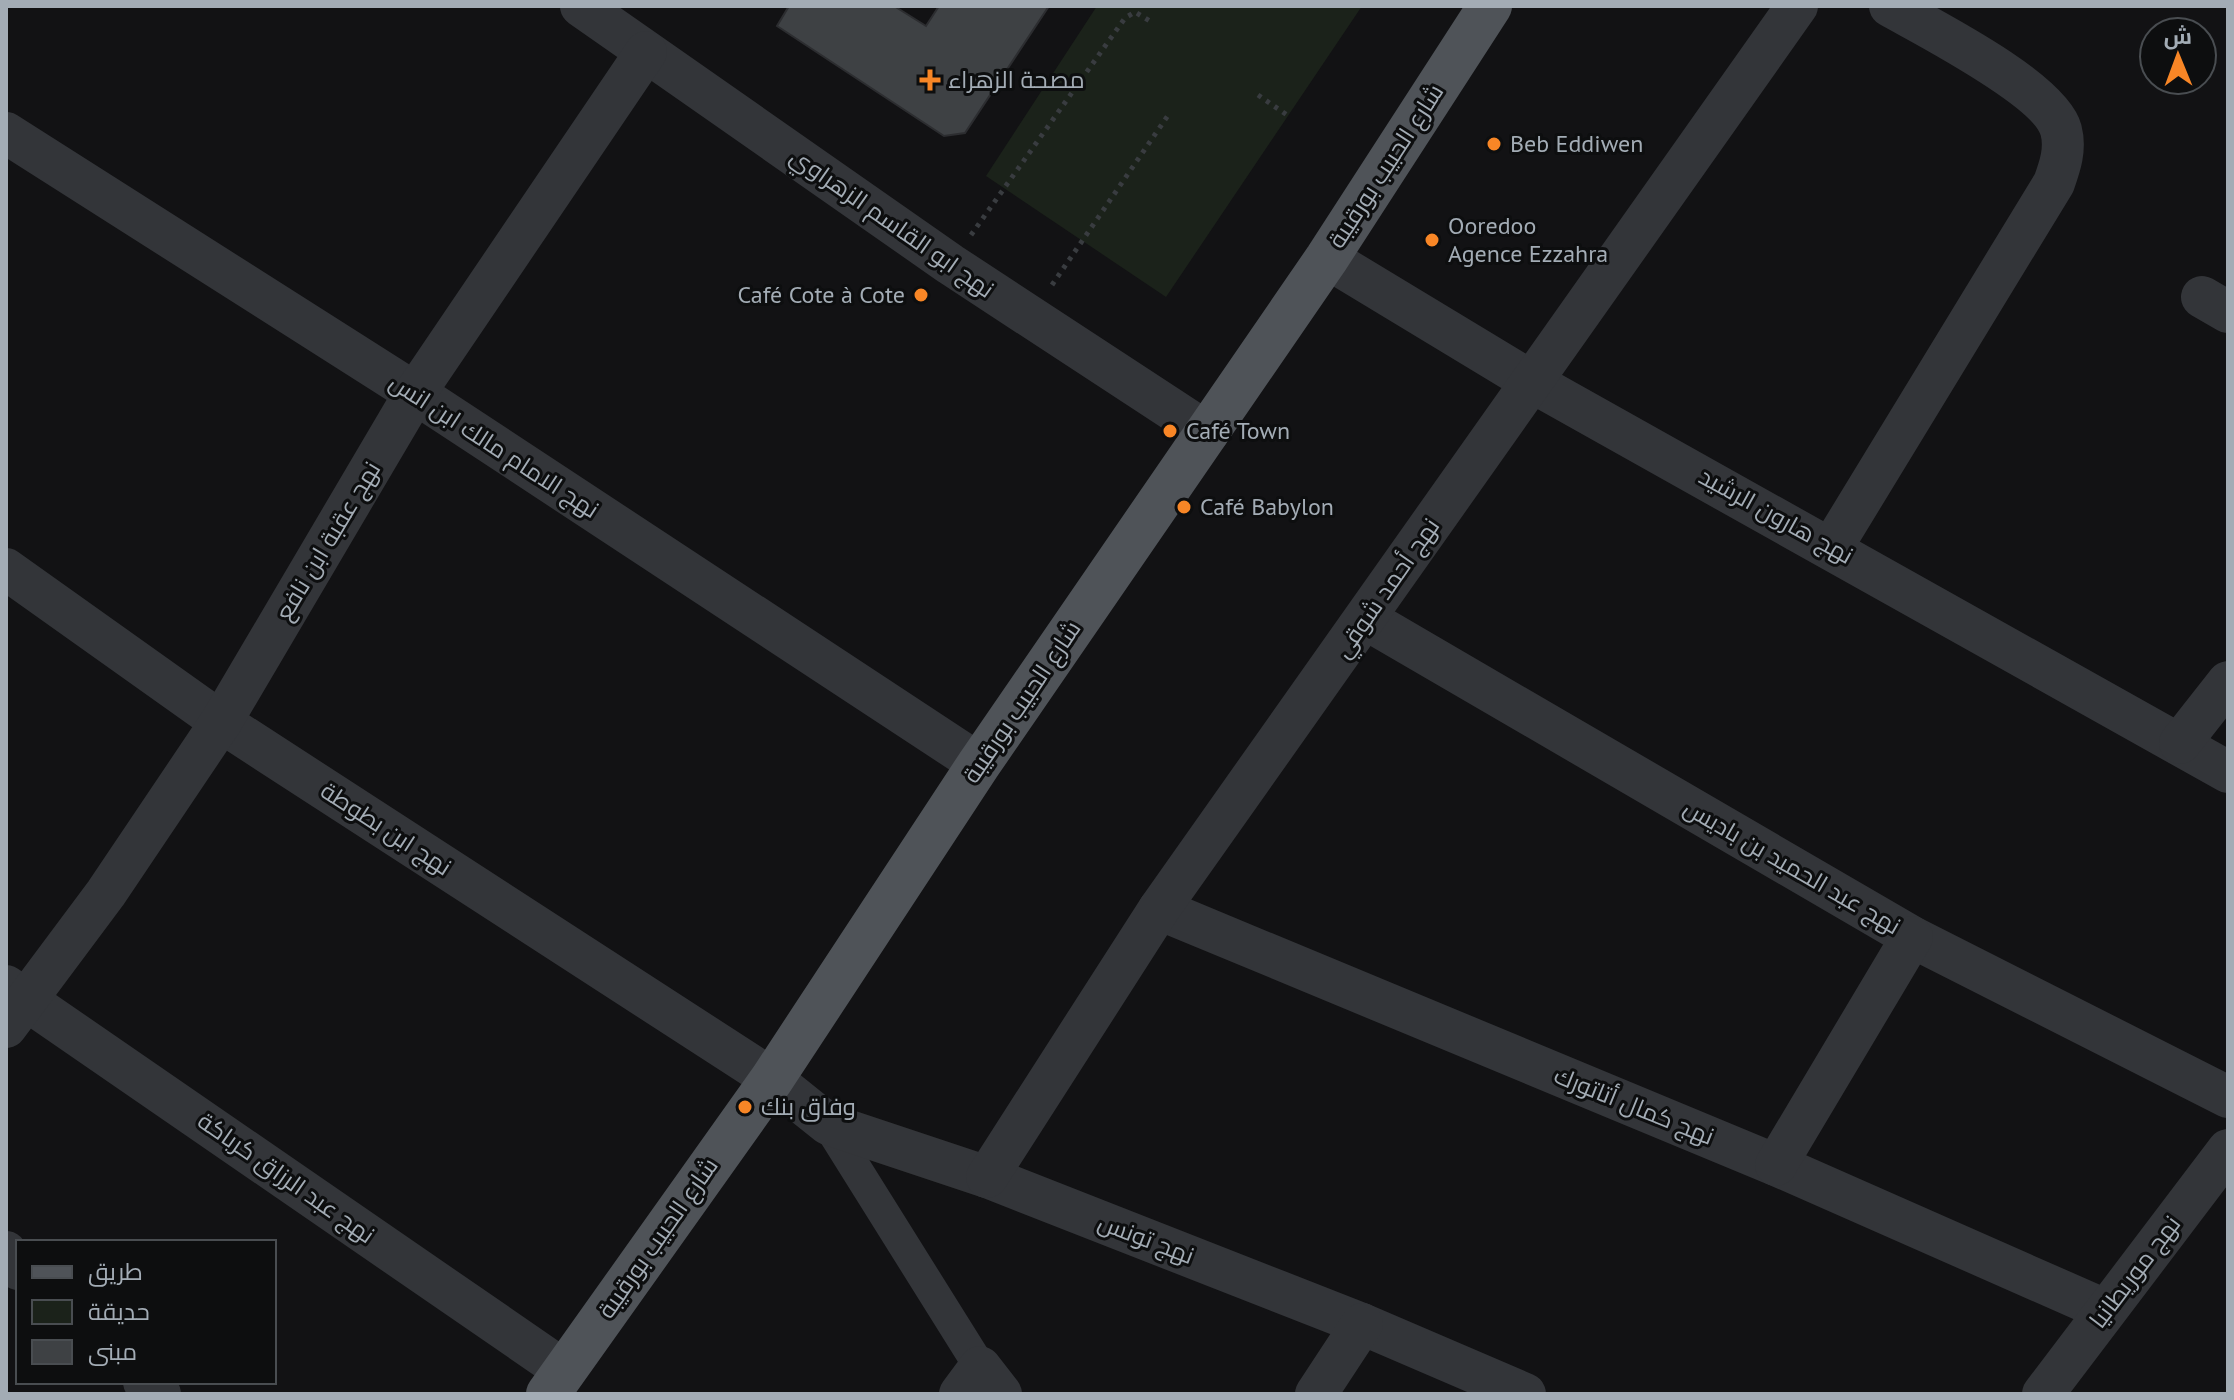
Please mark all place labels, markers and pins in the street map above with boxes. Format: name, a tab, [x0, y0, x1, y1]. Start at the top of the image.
place label: مصحة الزهراء	[948, 64, 1085, 95]
marker: مصحة الزهراء	[919, 69, 941, 91]
place label: Beb Eddiwen	[1510, 128, 1643, 159]
marker: Beb Eddiwen	[1485, 135, 1503, 153]
place label: Ooredoo Agence Ezzahra	[1448, 210, 1608, 269]
marker: Ooredoo Agence Ezzahra	[1423, 231, 1441, 249]
place label: Café Cote à Cote	[738, 279, 905, 310]
marker: Café Cote à Cote	[912, 286, 930, 304]
place label: Café Town	[1186, 415, 1290, 446]
marker: Café Town	[1161, 422, 1179, 440]
place label: Café Babylon	[1200, 491, 1334, 522]
marker: Café Babylon	[1175, 498, 1193, 516]
place label: وفاق بنك	[761, 1091, 856, 1122]
marker: وفاق بنك	[736, 1098, 754, 1116]

